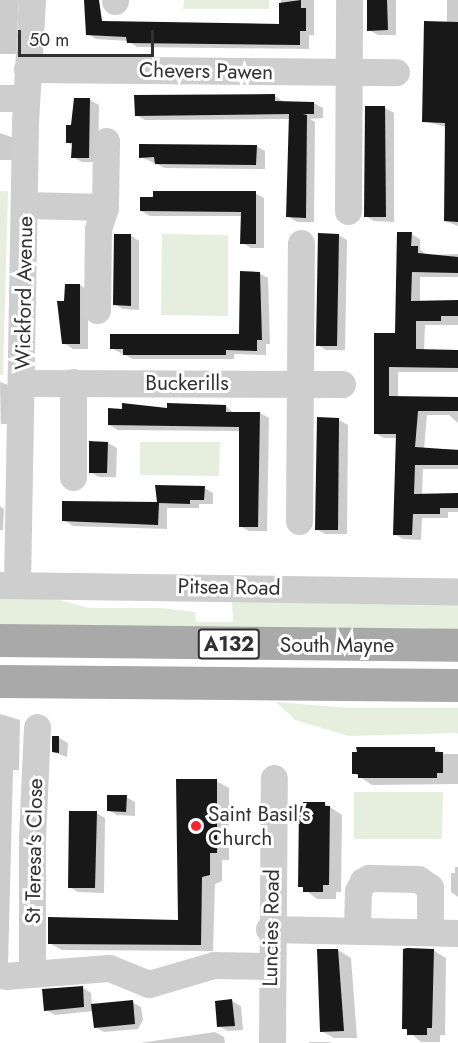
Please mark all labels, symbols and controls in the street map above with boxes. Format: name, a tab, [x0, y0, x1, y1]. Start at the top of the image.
scale bar	[21, 18, 158, 56]
text: 50 m	[29, 27, 69, 53]
street label: Chevers Pawen	[139, 57, 273, 85]
street label: Wickford Avenue	[10, 216, 38, 370]
street label: Buckerills	[145, 370, 229, 396]
street label: Pitsea Road	[177, 574, 281, 600]
road number: A132	[198, 627, 260, 661]
street label: South Mayne	[280, 632, 394, 658]
street label: St Teresa's Close	[20, 778, 48, 924]
place label: Saint Basil's Church	[208, 801, 310, 851]
marker: Saint Basil's Church	[189, 819, 203, 833]
street label: Luncies Road	[257, 869, 285, 987]

